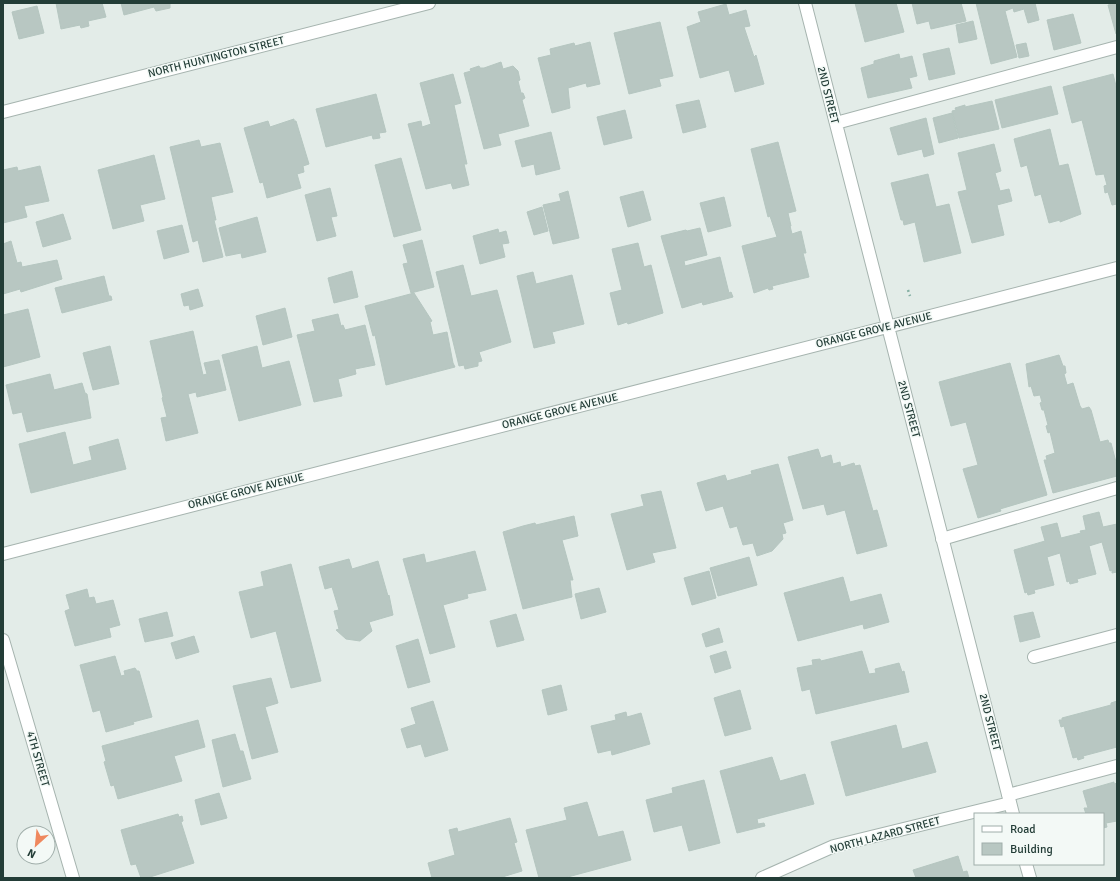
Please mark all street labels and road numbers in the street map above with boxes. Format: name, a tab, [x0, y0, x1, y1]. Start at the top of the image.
street label: NORTH HUNTINGTON STREET	[147, 34, 286, 80]
street label: 2ND STREET	[815, 65, 842, 126]
street label: ORANGE GROVE AVENUE	[815, 309, 933, 351]
street label: 2ND STREET	[895, 379, 923, 440]
street label: ORANGE GROVE AVENUE	[501, 390, 619, 432]
street label: ORANGE GROVE AVENUE	[187, 470, 305, 512]
street label: 2ND STREET	[977, 692, 1004, 753]
street label: 4TH STREET	[24, 730, 52, 789]
street label: NORTH LAZARD STREET	[828, 814, 942, 856]

